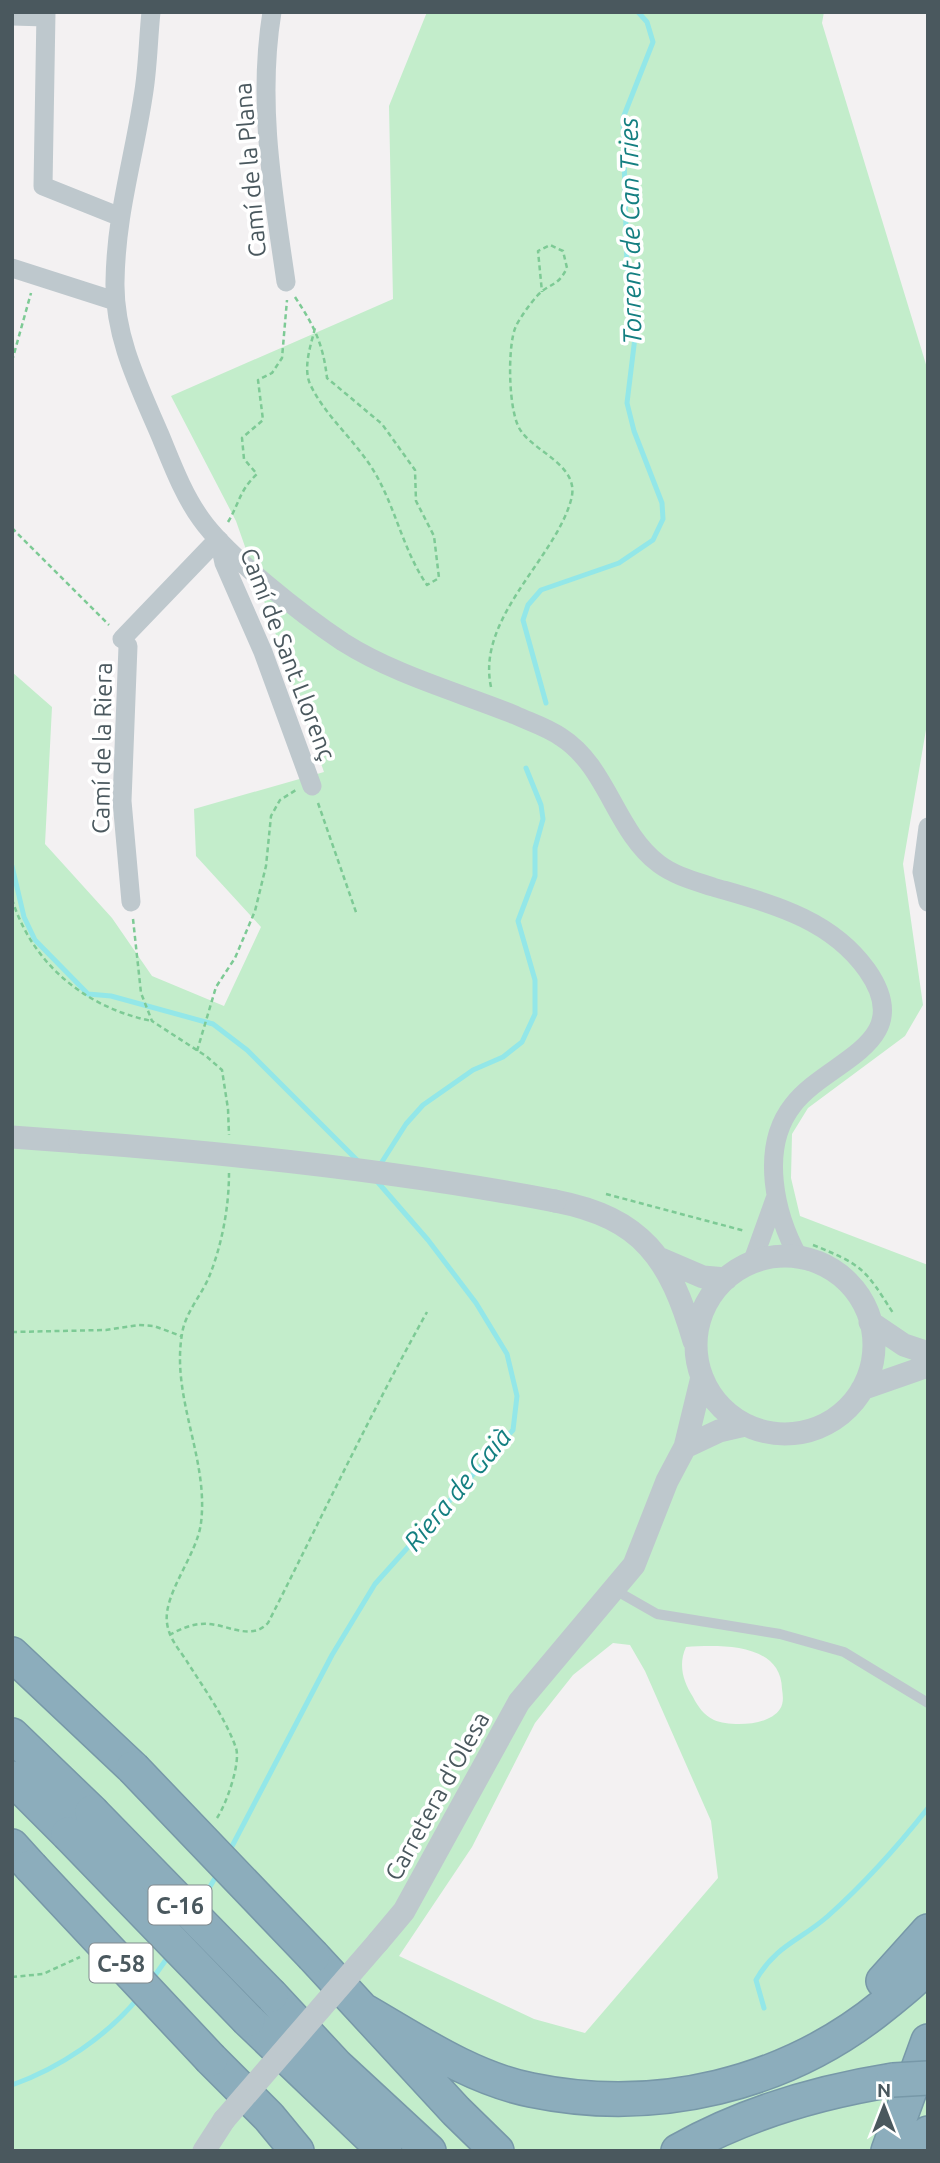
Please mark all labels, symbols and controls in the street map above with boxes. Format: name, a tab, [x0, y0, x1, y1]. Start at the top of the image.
street label: Camí de la Plana	[229, 82, 271, 258]
water label: Torrent de Can Tries	[614, 117, 646, 345]
street label: Camí de Sant Llorenç	[235, 544, 341, 764]
street label: Camí de la Riera	[87, 662, 117, 834]
water label: Riera de Gaià	[398, 1422, 516, 1556]
street label: Carretera d'Olesa	[380, 1707, 494, 1885]
road number: C-16	[148, 1886, 212, 1924]
road number: C-58	[90, 1944, 152, 1982]
north arrow	[849, 2072, 919, 2142]
text: N	[877, 2079, 891, 2101]

